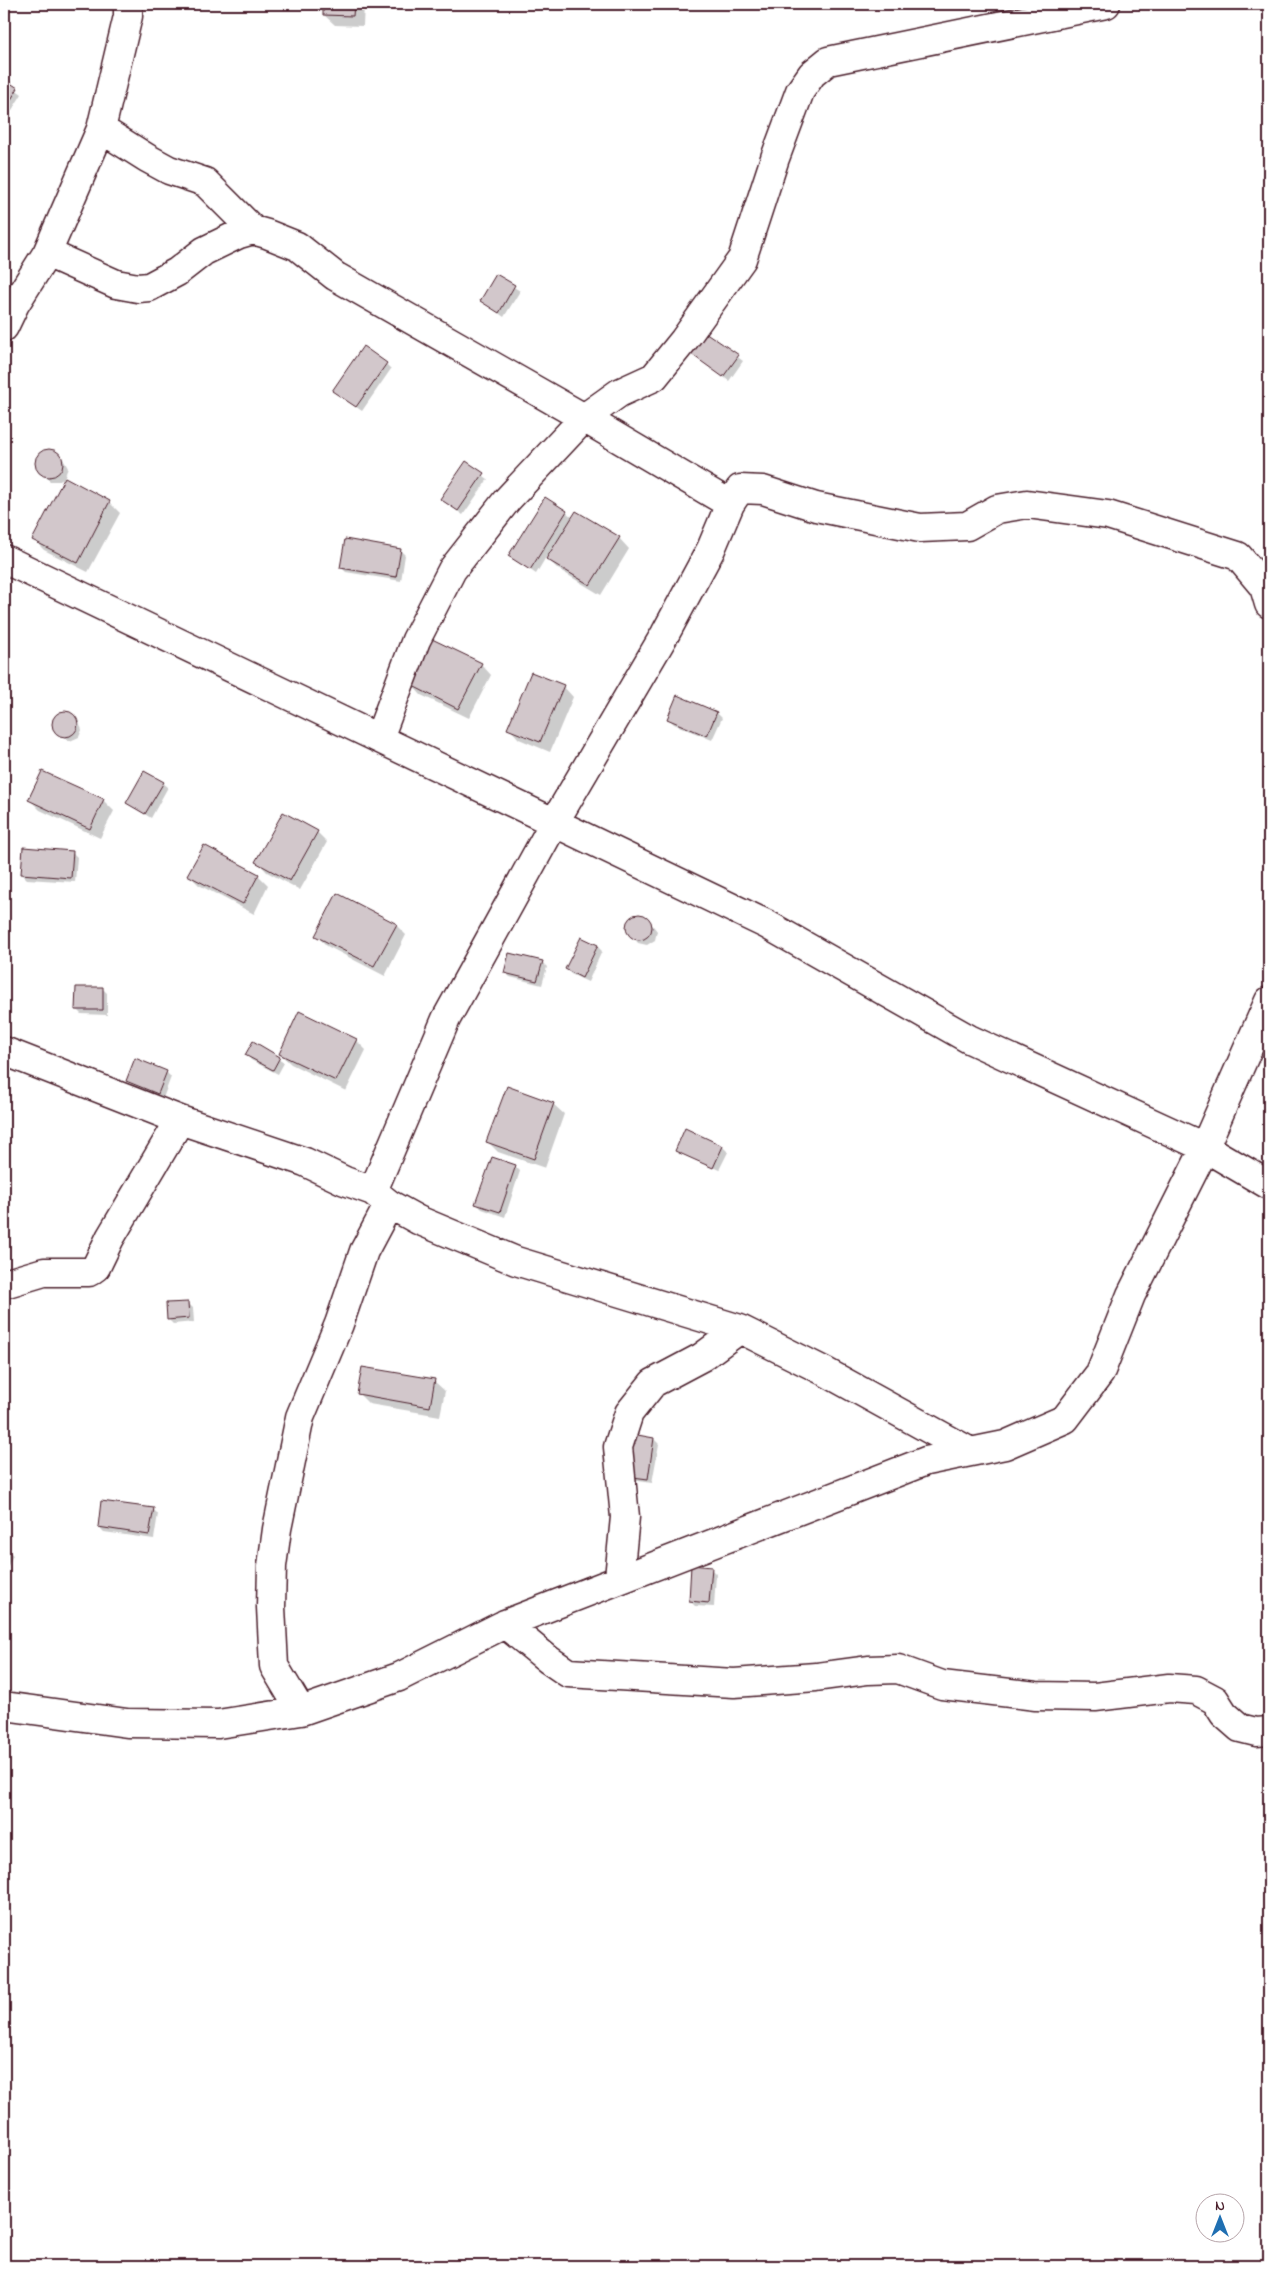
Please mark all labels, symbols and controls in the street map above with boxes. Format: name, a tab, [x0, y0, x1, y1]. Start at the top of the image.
north arrow	[1196, 2192, 1246, 2242]
text: N	[1215, 2196, 1225, 2217]

